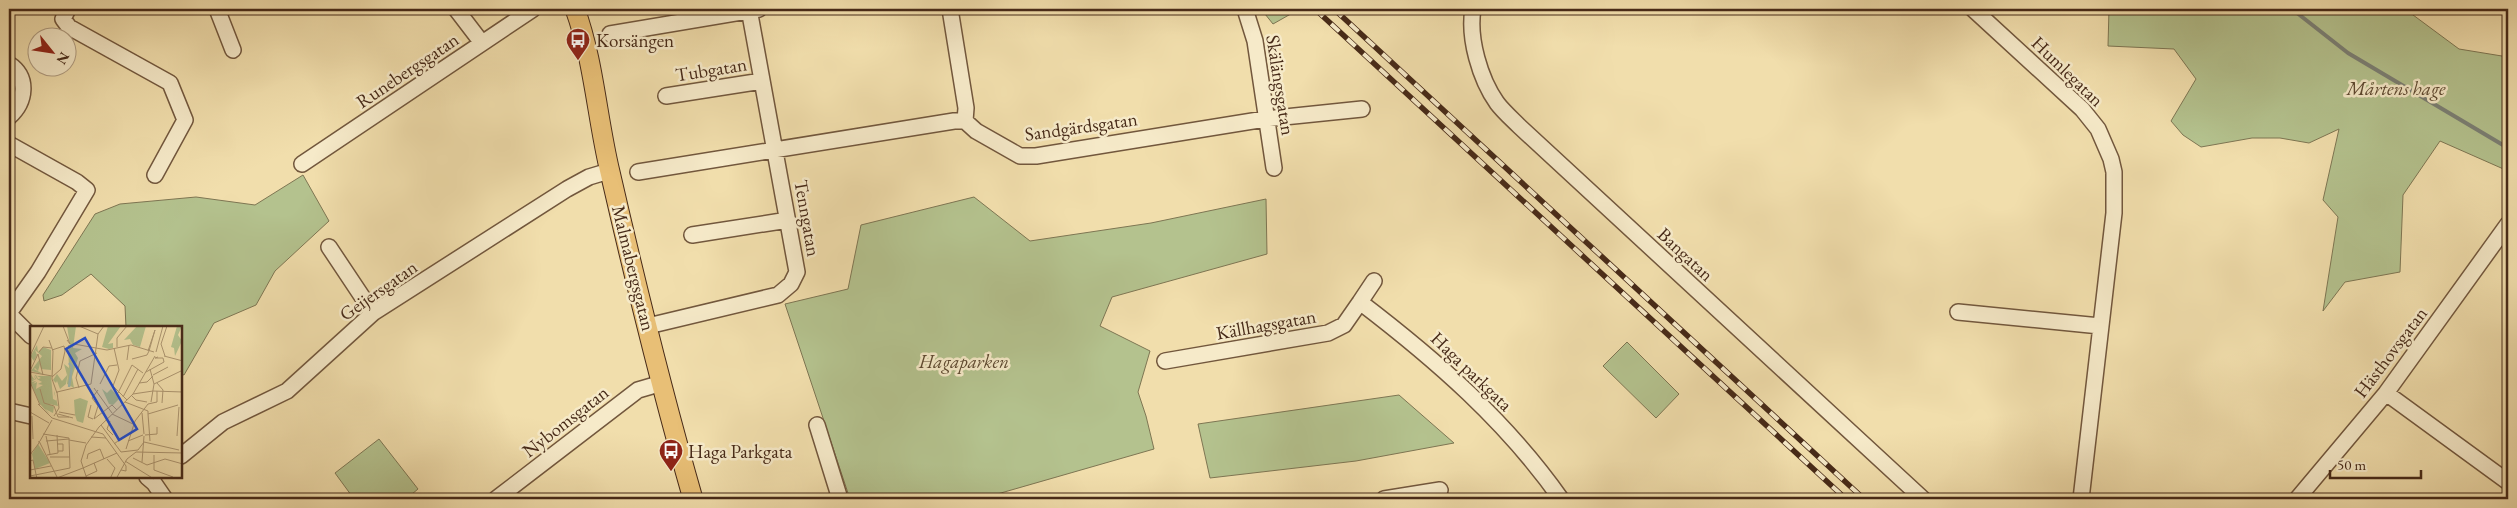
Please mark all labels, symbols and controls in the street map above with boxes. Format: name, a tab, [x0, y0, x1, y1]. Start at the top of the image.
street label: Runebergsgatan	[351, 27, 463, 114]
bus stop icon: Korsängen	[565, 27, 591, 61]
north arrow	[28, 28, 78, 78]
place label: Korsängen	[596, 28, 674, 53]
street label: Humlegatan	[2026, 31, 2109, 112]
street label: Skälängsgatan	[1260, 33, 1301, 137]
text: N	[52, 49, 74, 68]
street label: Tubgatan	[674, 52, 749, 87]
park label: Mårtens hage	[2345, 76, 2446, 101]
street label: Sandgärdsgatan	[1023, 106, 1139, 147]
street label: Tenngatan	[788, 178, 827, 258]
street label: Malmabergsgatan	[606, 203, 661, 334]
street label: Bangatan	[1652, 222, 1719, 287]
street label: Geijersgatan	[334, 254, 422, 326]
street label: Hästhovsgatan	[2348, 302, 2433, 403]
street label: Källhagsgatan	[1214, 303, 1318, 346]
inset map	[30, 326, 182, 478]
street label: Haga parkgata	[1425, 326, 1518, 417]
park label: Hagaparken	[918, 349, 1009, 374]
street label: Nybomsgatan	[517, 380, 614, 463]
bus stop icon: Haga Parkgata	[658, 438, 684, 472]
place label: Haga Parkgata	[688, 439, 793, 464]
scale bar	[2330, 448, 2421, 480]
text: 50 m	[2337, 455, 2366, 474]

